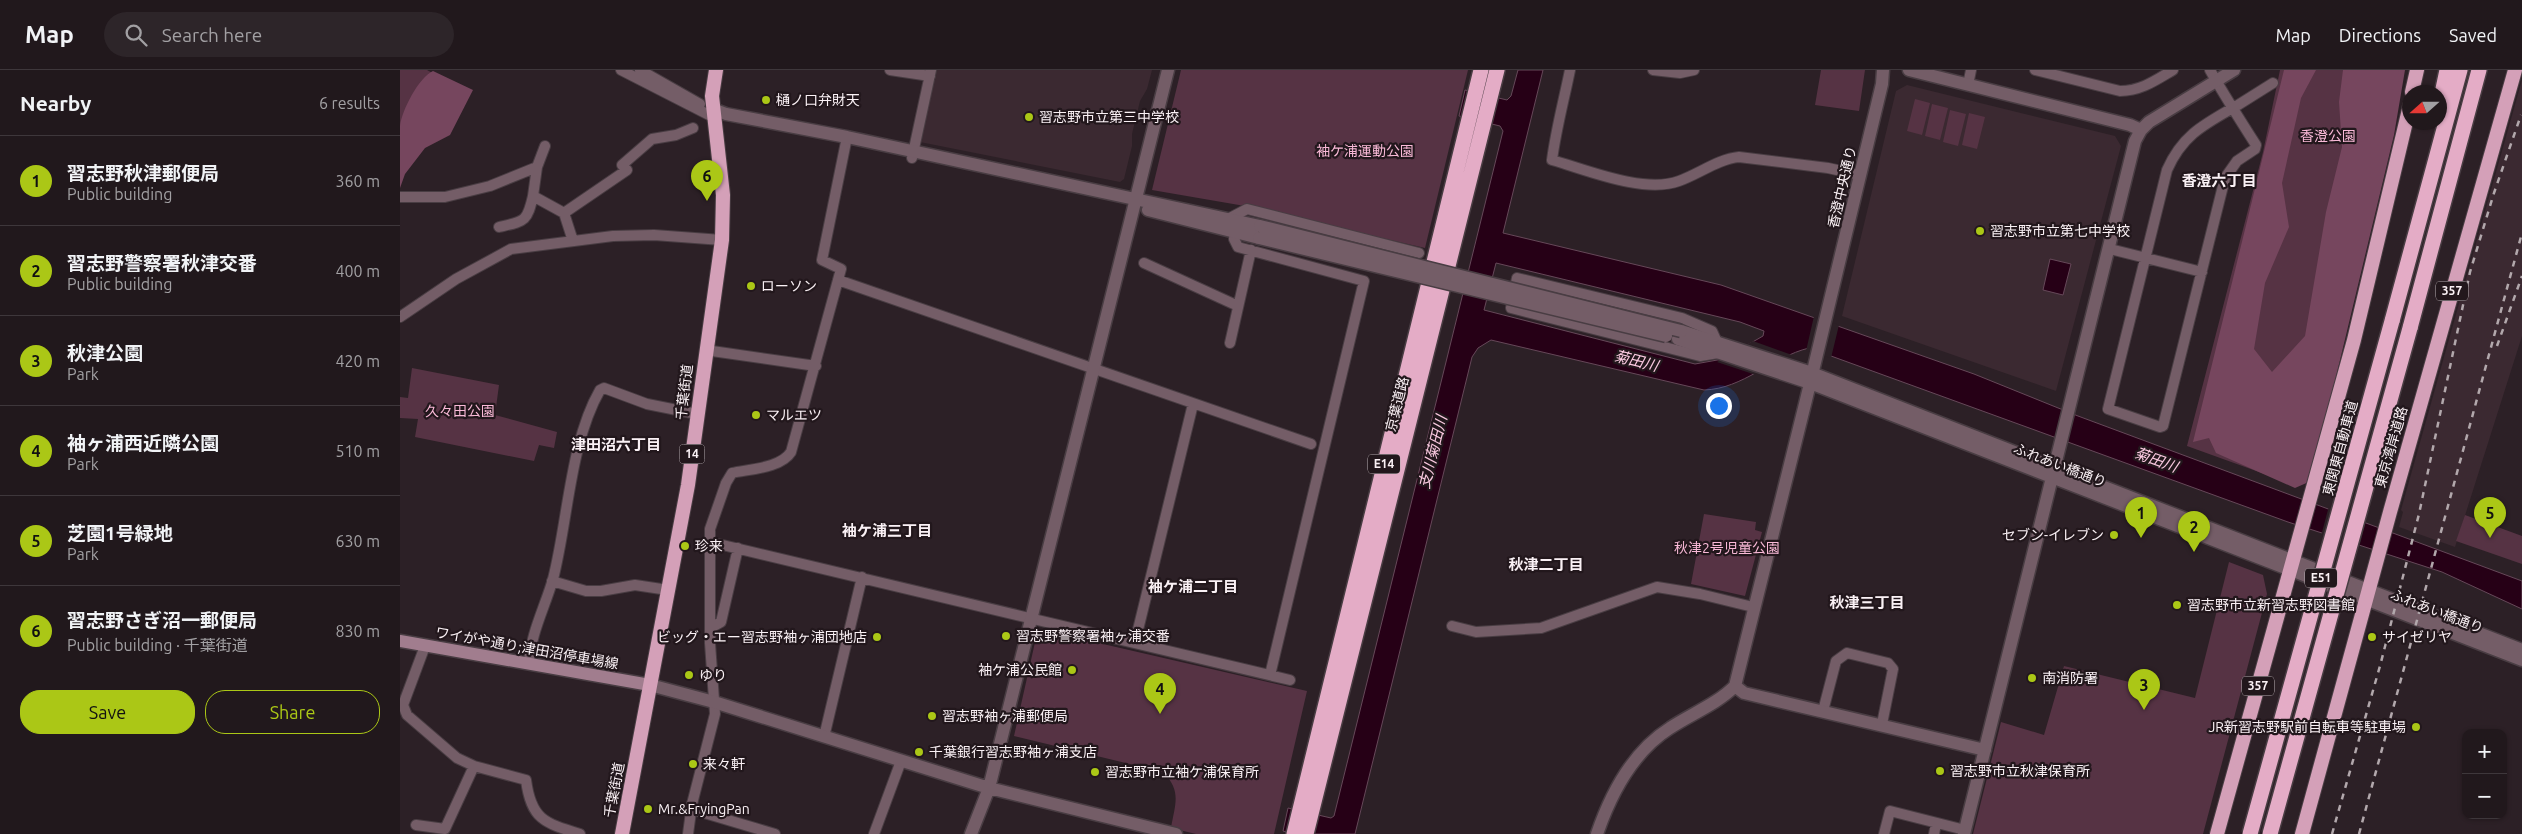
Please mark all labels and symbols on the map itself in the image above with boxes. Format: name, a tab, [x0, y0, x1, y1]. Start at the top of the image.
north arrow	[2402, 85, 2447, 130]
place label: 樋ノ口弁財天	[776, 92, 860, 108]
marker: 樋ノ口弁財天	[760, 94, 772, 106]
place label: 習志野市立第三中学校	[1039, 109, 1179, 125]
marker: 習志野市立第三中学校	[1023, 111, 1035, 123]
park label: 香澄公園	[2300, 128, 2356, 144]
park label: 袖ケ浦運動公園	[1316, 143, 1414, 159]
street label: 香澄中央通り	[1825, 144, 1859, 230]
pin: 6	[691, 160, 723, 201]
district label: 香澄六丁目	[2181, 172, 2257, 189]
place label: 習志野市立第七中学校	[1990, 223, 2130, 239]
marker: 習志野市立第七中学校	[1974, 225, 1986, 237]
place label: ローソン	[761, 278, 817, 294]
marker: ローソン	[745, 280, 757, 292]
road number: 357	[2436, 282, 2468, 300]
water label: 菊田川	[1612, 347, 1662, 375]
street label: 千葉街道	[673, 363, 695, 421]
street label: 京葉道路	[1382, 375, 1412, 433]
your location	[1706, 393, 1732, 419]
street label: 東関東自動車道	[2320, 399, 2360, 497]
park label: 久々田公園	[425, 403, 495, 419]
street label: 東京湾岸道路	[2372, 404, 2410, 490]
place label: マルエツ	[766, 407, 822, 423]
marker: マルエツ	[750, 409, 762, 421]
water label: 支川菊田川	[1415, 412, 1450, 490]
district label: 津田沼六丁目	[571, 436, 661, 453]
street label: ふれあい橋通り	[2011, 440, 2109, 490]
road number: 14	[680, 444, 704, 464]
water label: 菊田川	[2132, 444, 2182, 476]
road number: E14	[1368, 454, 1400, 474]
pin: 1	[2125, 497, 2157, 538]
pin: 5	[2474, 497, 2506, 538]
pin: 2	[2178, 511, 2210, 552]
district label: 袖ケ浦三丁目	[842, 522, 932, 539]
place label: セブン-イレブン	[2002, 527, 2104, 543]
marker: セブン-イレブン	[2108, 529, 2120, 541]
place label: 珍来	[695, 538, 723, 554]
marker: 珍来	[679, 540, 691, 552]
park label: 秋津2号児童公園	[1674, 540, 1780, 556]
district label: 秋津二丁目	[1508, 556, 1584, 573]
road number: E51	[2305, 568, 2337, 588]
district label: 袖ケ浦二丁目	[1148, 578, 1238, 595]
street label: ふれあい橋通り	[2388, 586, 2486, 636]
district label: 秋津三丁目	[1829, 594, 1905, 611]
place label: 習志野市立新習志野図書館	[2187, 597, 2355, 613]
marker: 習志野市立新習志野図書館	[2171, 599, 2183, 611]
street label: ワイがや通り;津田沼停車場線	[434, 624, 620, 672]
place label: 習志野警察署袖ヶ浦交番	[1016, 628, 1170, 644]
place label: ビッグ・エー習志野袖ヶ浦団地店	[657, 629, 867, 645]
place label: サイゼリヤ	[2382, 629, 2452, 645]
marker: 習志野警察署袖ヶ浦交番	[1000, 630, 1012, 642]
marker: ビッグ・エー習志野袖ヶ浦団地店	[871, 631, 883, 643]
marker: サイゼリヤ	[2366, 631, 2378, 643]
place label: 袖ケ浦公民館	[978, 662, 1062, 678]
marker: 袖ケ浦公民館	[1066, 664, 1078, 676]
place label: ゆり	[699, 667, 727, 683]
marker: ゆり	[683, 669, 695, 681]
pin: 3	[2128, 669, 2160, 710]
place label: 南消防署	[2042, 670, 2098, 686]
marker: 南消防署	[2026, 672, 2038, 684]
pin: 4	[1144, 673, 1176, 714]
road number: 357	[2242, 676, 2274, 696]
place label: 習志野袖ヶ浦郵便局	[942, 708, 1068, 724]
marker: 習志野袖ヶ浦郵便局	[926, 710, 938, 722]
place label: JR新習志野駅前自転車等駐車場	[2208, 719, 2406, 735]
marker: JR新習志野駅前自転車等駐車場	[2410, 721, 2422, 733]
place label: 千葉銀行習志野袖ヶ浦支店	[929, 744, 1097, 760]
marker: 千葉銀行習志野袖ヶ浦支店	[913, 746, 925, 758]
place label: 来々軒	[703, 756, 745, 772]
marker: 来々軒	[687, 758, 699, 770]
street label: 千葉街道	[601, 761, 627, 819]
place label: 習志野市立秋津保育所	[1950, 763, 2090, 779]
place label: 習志野市立袖ケ浦保育所	[1105, 764, 1259, 780]
marker: 習志野市立秋津保育所	[1934, 765, 1946, 777]
marker: 習志野市立袖ケ浦保育所	[1089, 766, 1101, 778]
place label: Mr.&FryingPan	[658, 801, 750, 817]
marker: Mr.&FryingPan	[642, 803, 654, 815]

